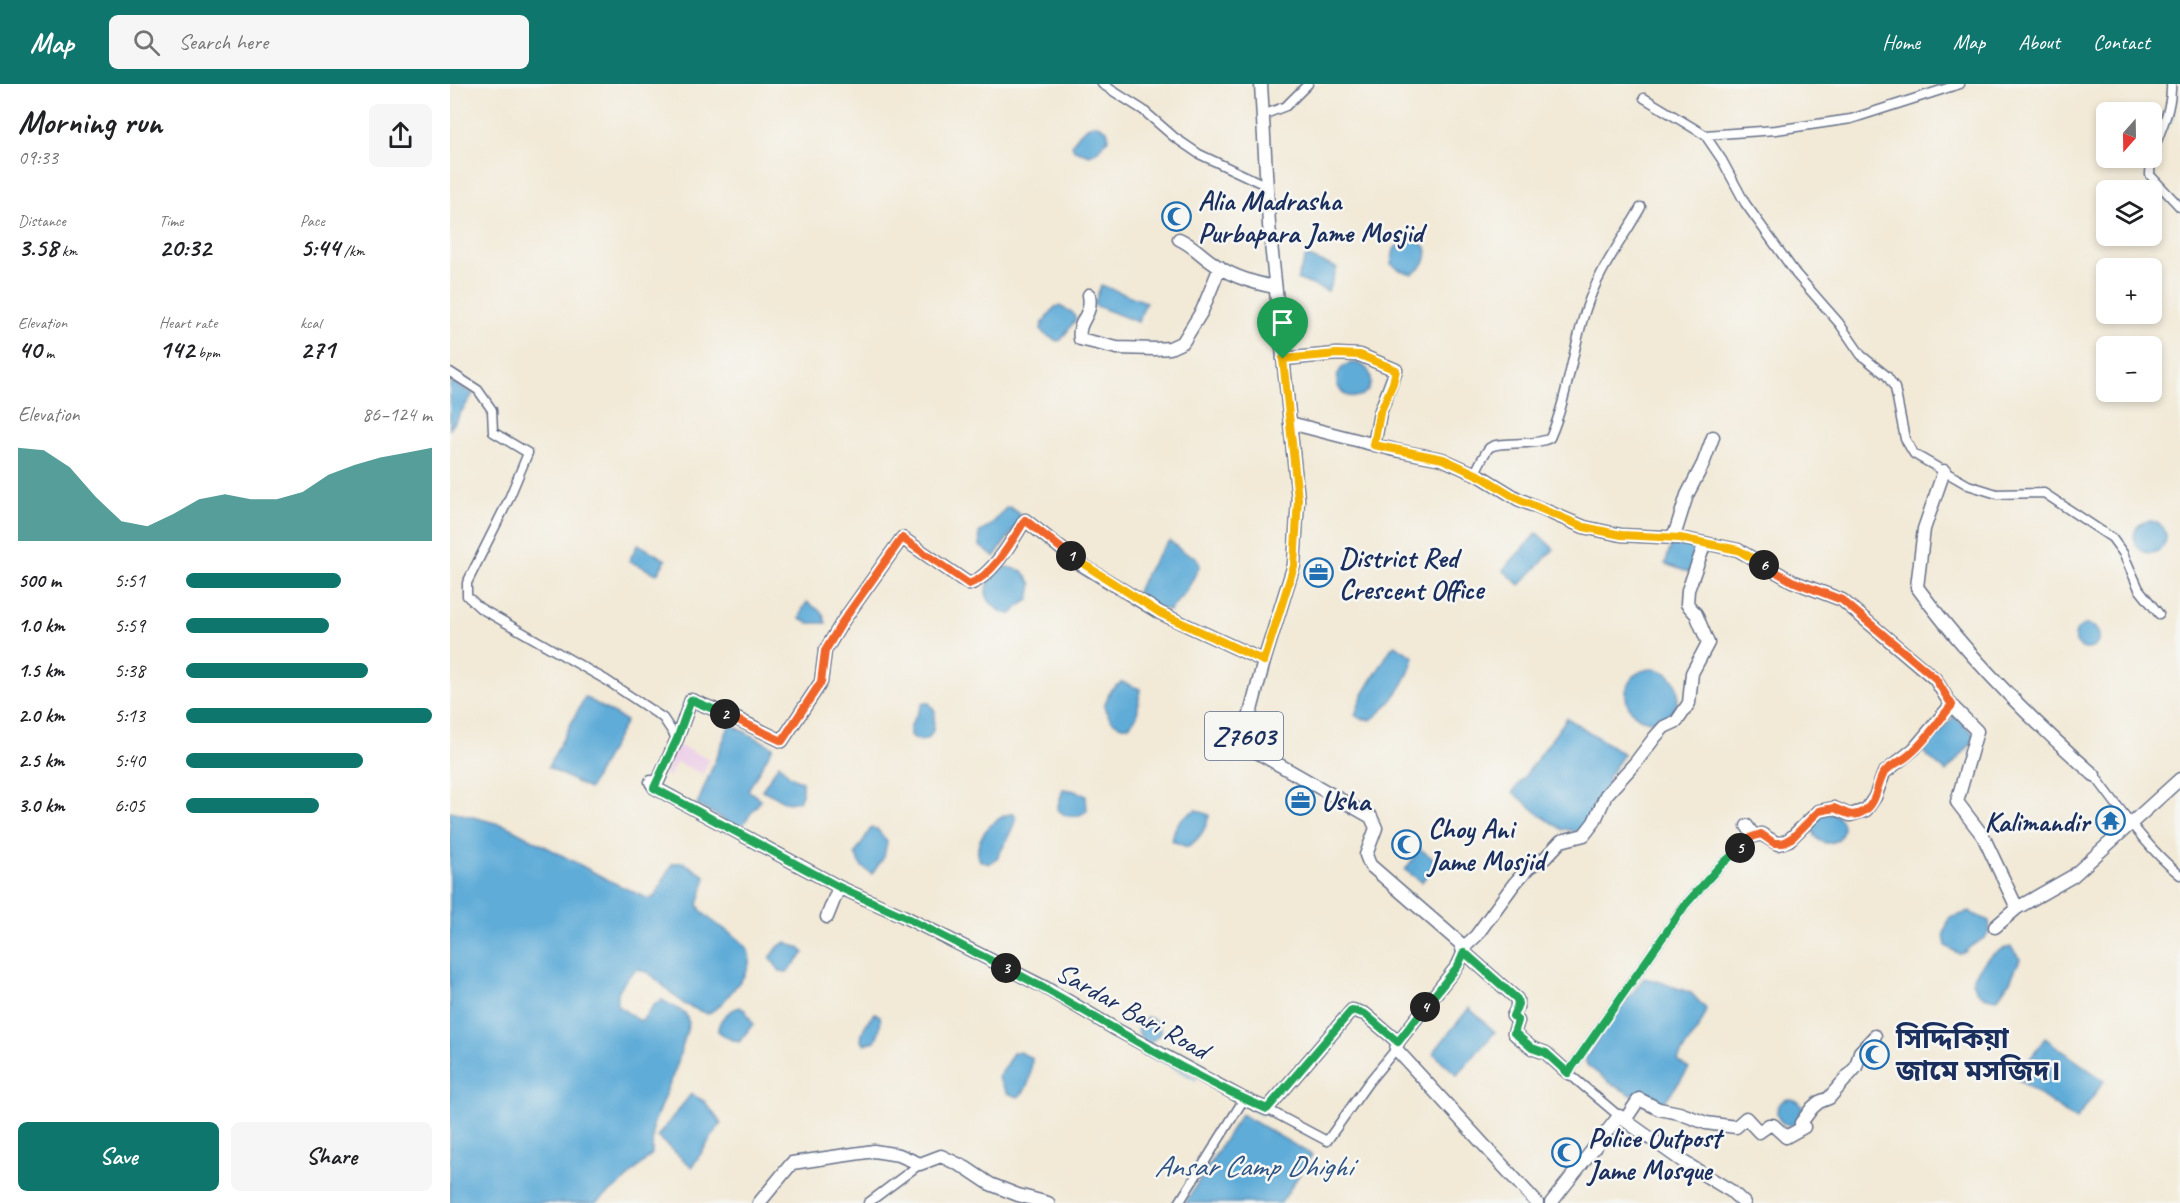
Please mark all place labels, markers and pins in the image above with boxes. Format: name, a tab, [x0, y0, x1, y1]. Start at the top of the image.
place label: Alia Madrasha Purbapara Jame Mosjid	[1198, 183, 1428, 250]
mosque icon: Alia Madrasha Purbapara Jame Mosjid	[1161, 200, 1193, 232]
pin	[1257, 297, 1308, 359]
place label: District Red Crescent Office	[1339, 540, 1486, 607]
pin: 1	[1056, 541, 1086, 571]
pin: 6	[1749, 550, 1779, 580]
office icon: District Red Crescent Office	[1302, 557, 1334, 589]
pin: 2	[710, 699, 740, 729]
place label: Usha	[1321, 783, 1373, 818]
office icon: Usha	[1284, 784, 1316, 816]
place label: Kalimandir	[1984, 804, 2092, 839]
temple icon: Kalimandir	[2094, 805, 2126, 837]
place label: Choy Ani Jame Mosjid	[1426, 811, 1549, 878]
mosque icon: Choy Ani Jame Mosjid	[1391, 828, 1423, 860]
pin: 5	[1725, 833, 1755, 863]
pin: 3	[991, 953, 1021, 983]
pin: 4	[1410, 992, 1440, 1022]
place label: সিদ্দিকিয়া জামে মসজিদ।	[1895, 1021, 2061, 1088]
mosque icon: সিদ্দিকিয়া জামে মসজিদ।	[1859, 1038, 1891, 1070]
place label: Police Outpost Jame Mosque	[1586, 1120, 1725, 1187]
mosque icon: Police Outpost Jame Mosque	[1551, 1137, 1583, 1169]

